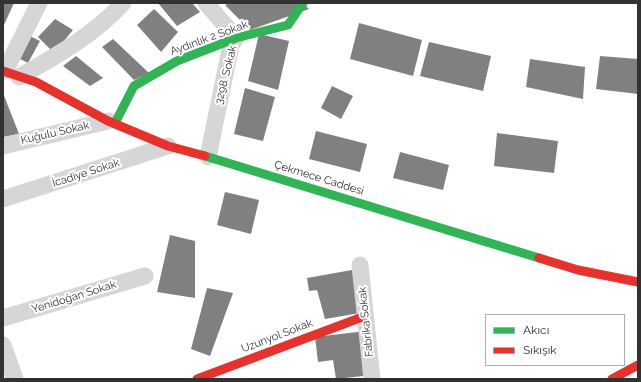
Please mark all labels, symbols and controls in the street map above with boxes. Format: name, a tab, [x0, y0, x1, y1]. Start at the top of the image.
street label: Aydınlık 2 Sokak	[168, 18, 250, 58]
street label: 3298. Sokak	[212, 44, 240, 106]
street label: Kuğulu Sokak	[19, 119, 91, 147]
street label: İcadiye Sokak	[51, 156, 121, 190]
street label: Çekmece Caddesi	[273, 158, 365, 198]
street label: Yenidoğan Sokak	[30, 278, 118, 316]
street label: Fabrika Sokak	[356, 286, 376, 358]
legend	[485, 314, 625, 366]
street label: Uzunyol Sokak	[239, 316, 315, 356]
text: Akıcı	[523, 323, 549, 337]
text: Sıkışık	[523, 343, 557, 357]

